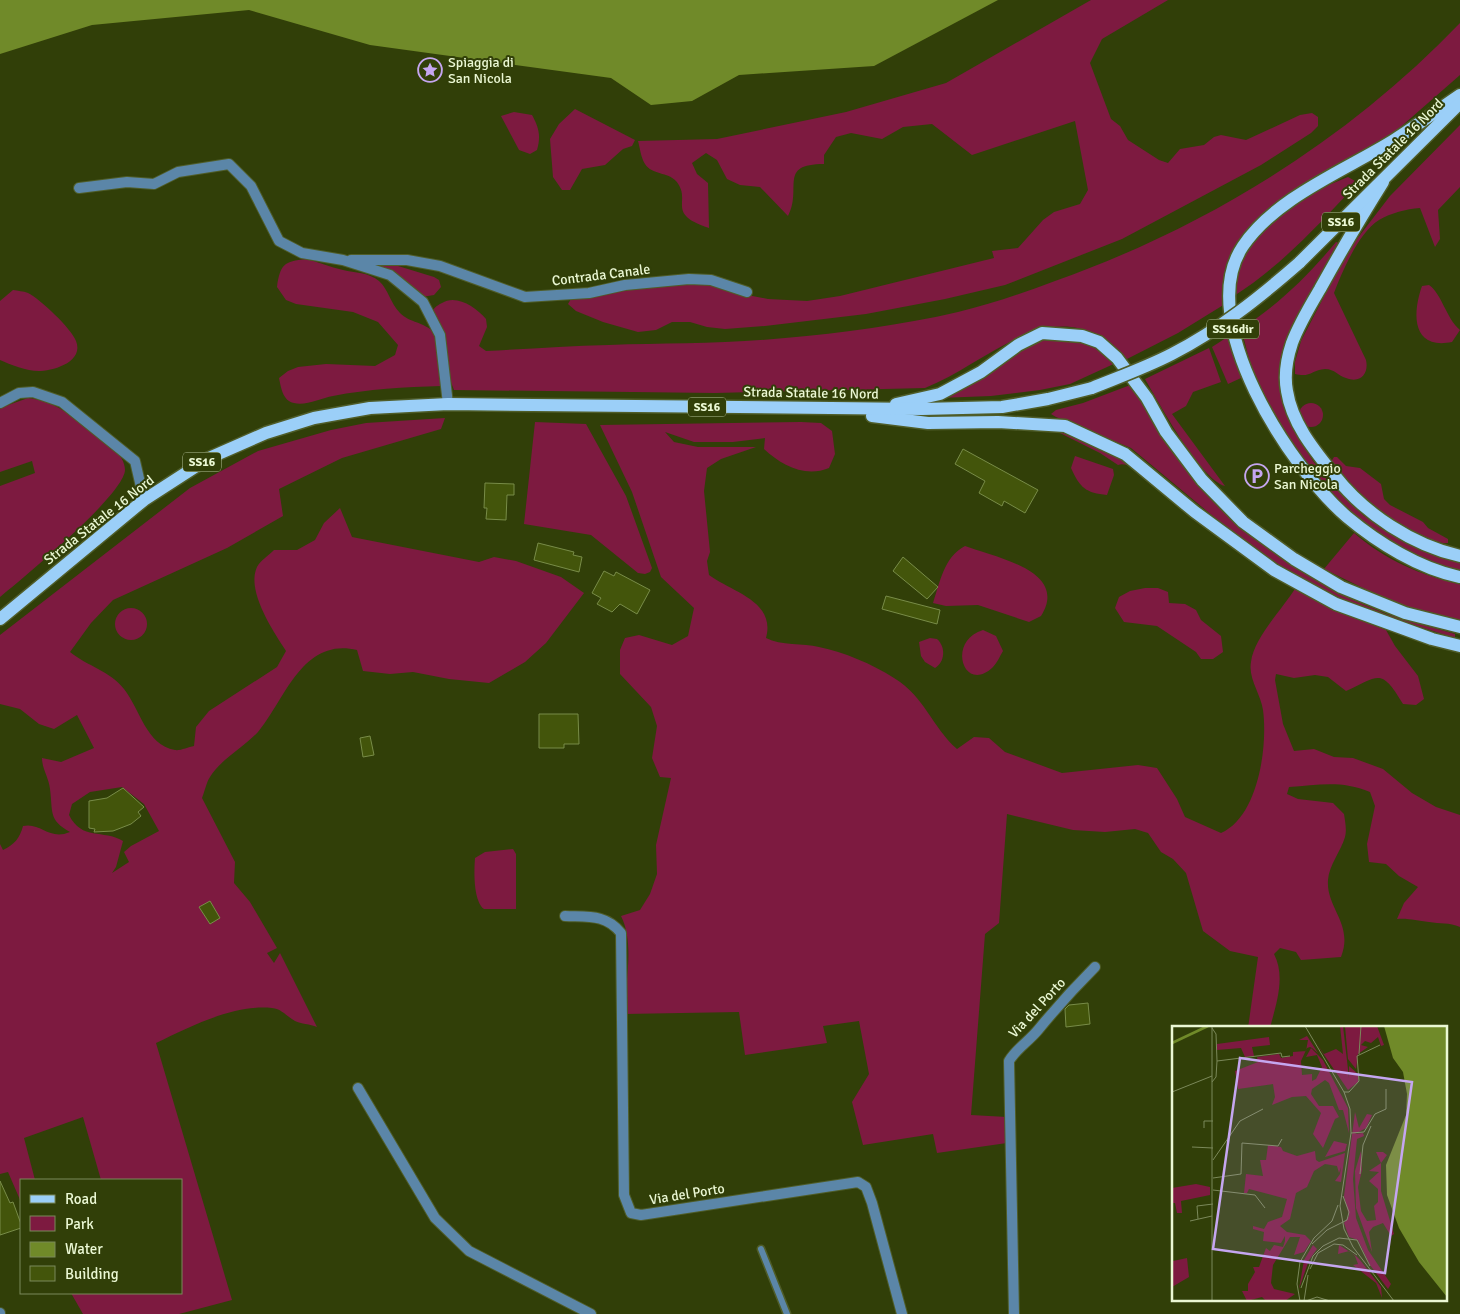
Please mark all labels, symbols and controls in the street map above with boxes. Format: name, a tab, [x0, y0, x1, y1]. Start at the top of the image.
place label: Spiaggia di San Nicola	[448, 54, 514, 87]
place icon: Spiaggia di San Nicola	[417, 57, 443, 83]
street label: Strada Statale 16 Nord	[1339, 95, 1447, 203]
road number: SS16	[1322, 212, 1360, 232]
street label: Contrada Canale	[551, 261, 651, 289]
road number: SS16dir	[1207, 320, 1259, 338]
street label: Strada Statale 16 Nord	[743, 383, 879, 403]
road number: SS16	[688, 398, 726, 417]
road number: SS16	[183, 452, 221, 472]
place label: Parcheggio San Nicola	[1274, 460, 1341, 493]
parking icon: Parcheggio San Nicola	[1244, 463, 1270, 489]
street label: Strada Statale 16 Nord	[40, 472, 158, 568]
street label: Via del Porto	[1005, 974, 1069, 1042]
inset map	[1172, 1026, 1448, 1302]
legend	[20, 1179, 182, 1294]
street label: Via del Porto	[648, 1180, 726, 1208]
text: Road	[65, 1190, 97, 1208]
text: Park	[65, 1215, 94, 1233]
text: Water	[65, 1240, 103, 1258]
text: Building	[65, 1265, 119, 1283]

